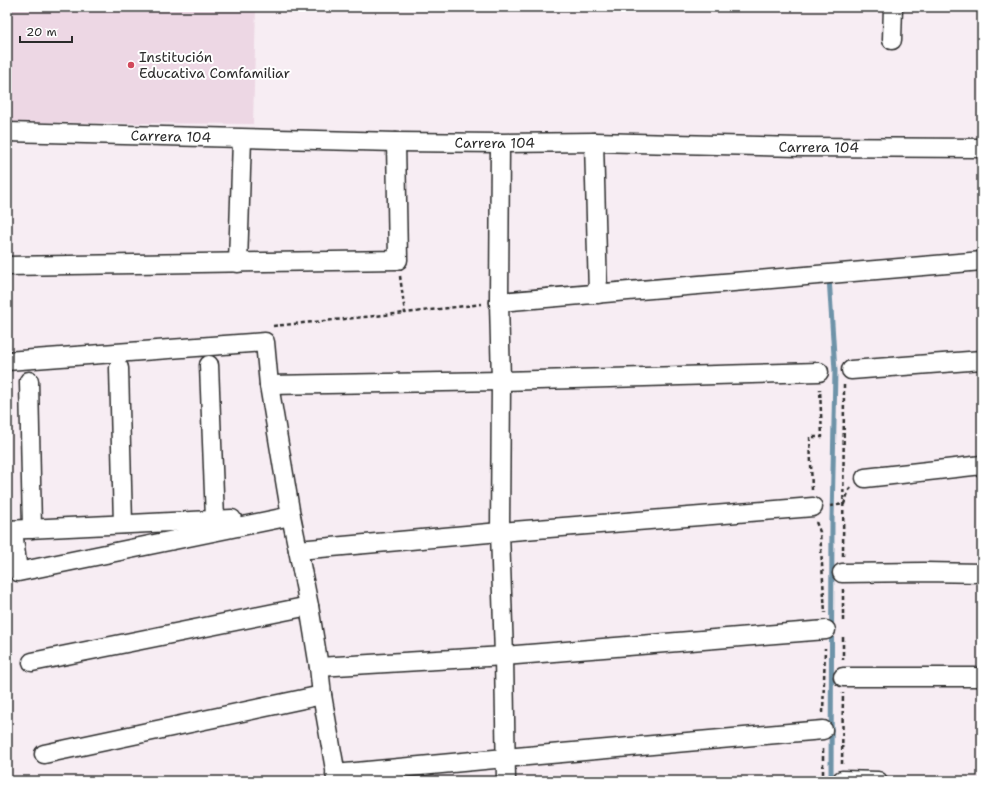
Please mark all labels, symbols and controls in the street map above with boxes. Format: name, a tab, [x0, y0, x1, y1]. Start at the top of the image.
scale bar	[20, 18, 72, 44]
text: 20 m	[26, 24, 57, 40]
place label: Institución Educativa Comfamiliar	[139, 48, 291, 82]
marker: Institución Educativa Comfamiliar	[126, 60, 136, 70]
street label: Carrera 104	[130, 126, 212, 146]
street label: Carrera 104	[455, 134, 535, 152]
street label: Carrera 104	[778, 138, 859, 156]

